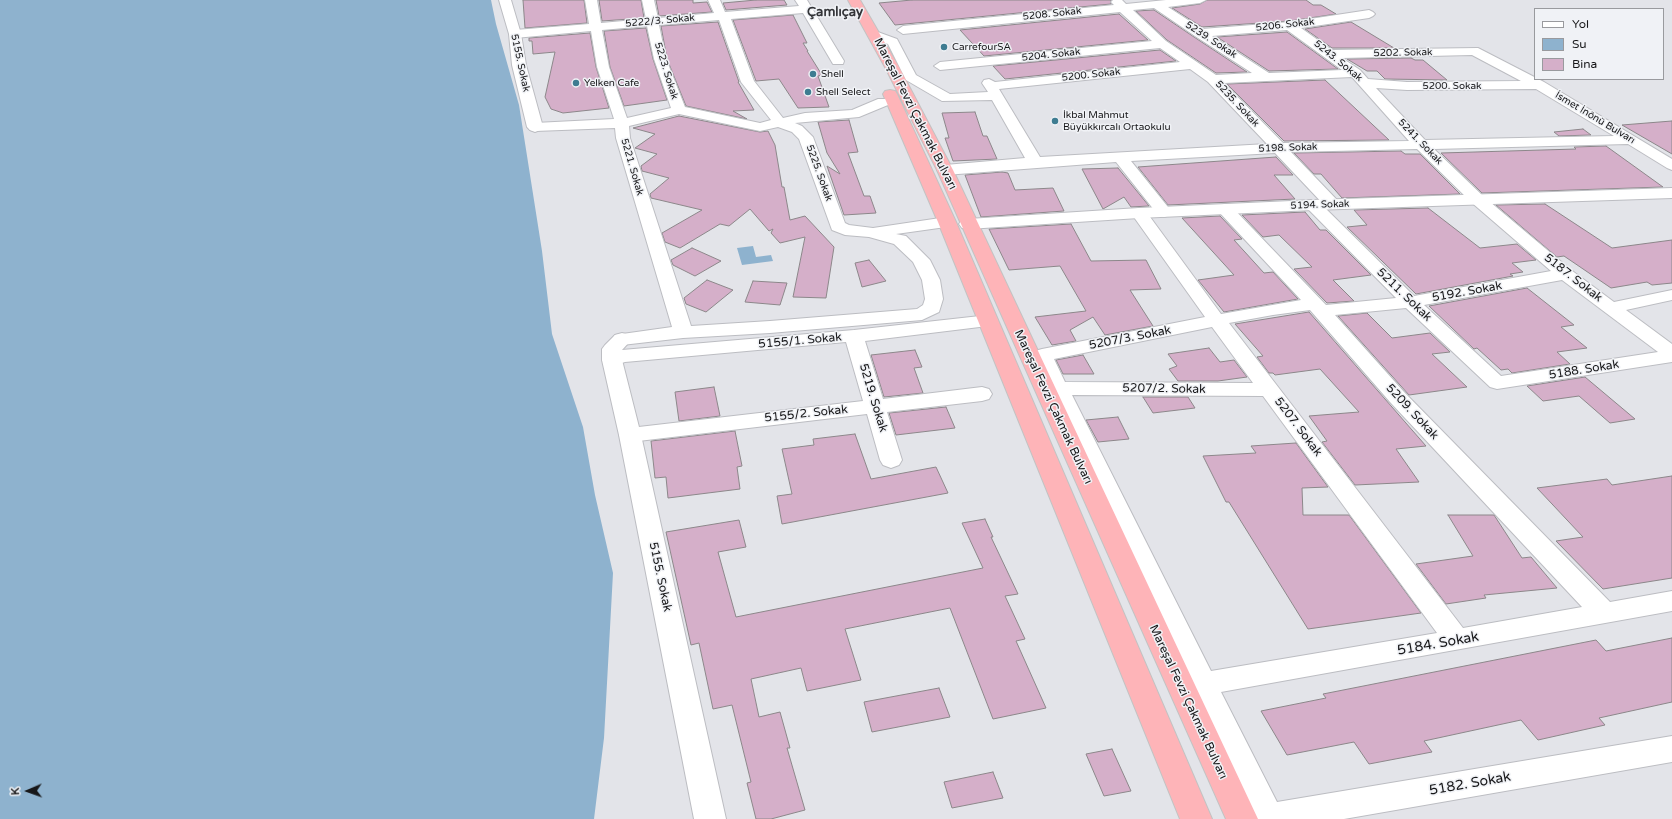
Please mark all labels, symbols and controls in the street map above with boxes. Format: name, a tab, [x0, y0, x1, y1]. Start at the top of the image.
district label: Çamlıçay	[807, 5, 863, 21]
street label: 5208. Sokak	[1022, 5, 1082, 23]
legend	[1534, 8, 1664, 80]
street label: 5222/3. Sokak	[625, 12, 695, 30]
street label: 5206. Sokak	[1255, 16, 1315, 34]
text: Yol	[1572, 17, 1589, 31]
street label: 5239. Sokak	[1183, 19, 1239, 61]
street label: 5155. Sokak	[508, 33, 532, 93]
street label: Mareşal Fevzi Çakmak Bulvarı	[870, 36, 960, 192]
text: Su	[1572, 37, 1587, 51]
street label: 5243. Sokak	[1311, 38, 1365, 84]
street label: 5223. Sokak	[652, 41, 680, 101]
place label: CarrefourSA	[952, 41, 1011, 53]
marker: CarrefourSA	[939, 42, 949, 52]
street label: 5204. Sokak	[1021, 46, 1081, 64]
street label: 5202. Sokak	[1373, 46, 1433, 60]
text: Bina	[1572, 57, 1597, 71]
street label: 5200. Sokak	[1061, 66, 1121, 84]
place label: Shell	[821, 68, 844, 80]
marker: Shell	[808, 69, 818, 79]
place label: Yelken Cafe	[584, 77, 639, 89]
marker: Yelken Cafe	[571, 78, 581, 88]
street label: 5235. Sokak	[1213, 78, 1261, 130]
street label: 5200. Sokak	[1423, 80, 1481, 92]
place label: Shell Select	[816, 86, 871, 98]
marker: Shell Select	[803, 87, 813, 97]
street label: İsmet İnönü Bulvarı	[1553, 89, 1637, 147]
place label: İkbal Mahmut Büyükkırcalı Ortaokulu	[1063, 109, 1171, 132]
marker: İkbal Mahmut Büyükkırcalı Ortaokulu	[1050, 116, 1060, 126]
street label: 5241. Sokak	[1395, 117, 1445, 167]
street label: 5221. Sokak	[618, 137, 646, 197]
street label: 5198. Sokak	[1258, 141, 1318, 155]
street label: 5225. Sokak	[803, 143, 835, 203]
street label: 5194. Sokak	[1290, 198, 1350, 212]
street label: 5187. Sokak	[1541, 251, 1605, 305]
street label: 5211. Sokak	[1374, 265, 1434, 325]
street label: 5192. Sokak	[1431, 279, 1503, 305]
street label: 5207/3. Sokak	[1088, 323, 1172, 353]
street label: Mareşal Fevzi Çakmak Bulvarı	[1011, 328, 1095, 486]
street label: 5155/1. Sokak	[758, 330, 842, 352]
street label: 5188. Sokak	[1548, 357, 1620, 383]
street label: 5219. Sokak	[856, 362, 890, 434]
street label: 5207/2. Sokak	[1122, 381, 1206, 397]
street label: 5209. Sokak	[1383, 381, 1441, 443]
street label: 5207. Sokak	[1271, 395, 1325, 459]
street label: 5155/2. Sokak	[764, 402, 848, 426]
street label: 5155. Sokak	[646, 541, 674, 613]
street label: Mareşal Fevzi Çakmak Bulvarı	[1146, 623, 1230, 781]
street label: 5184. Sokak	[1396, 629, 1480, 659]
street label: 5182. Sokak	[1428, 769, 1512, 799]
north arrow	[8, 771, 48, 811]
text: K	[9, 788, 22, 795]

